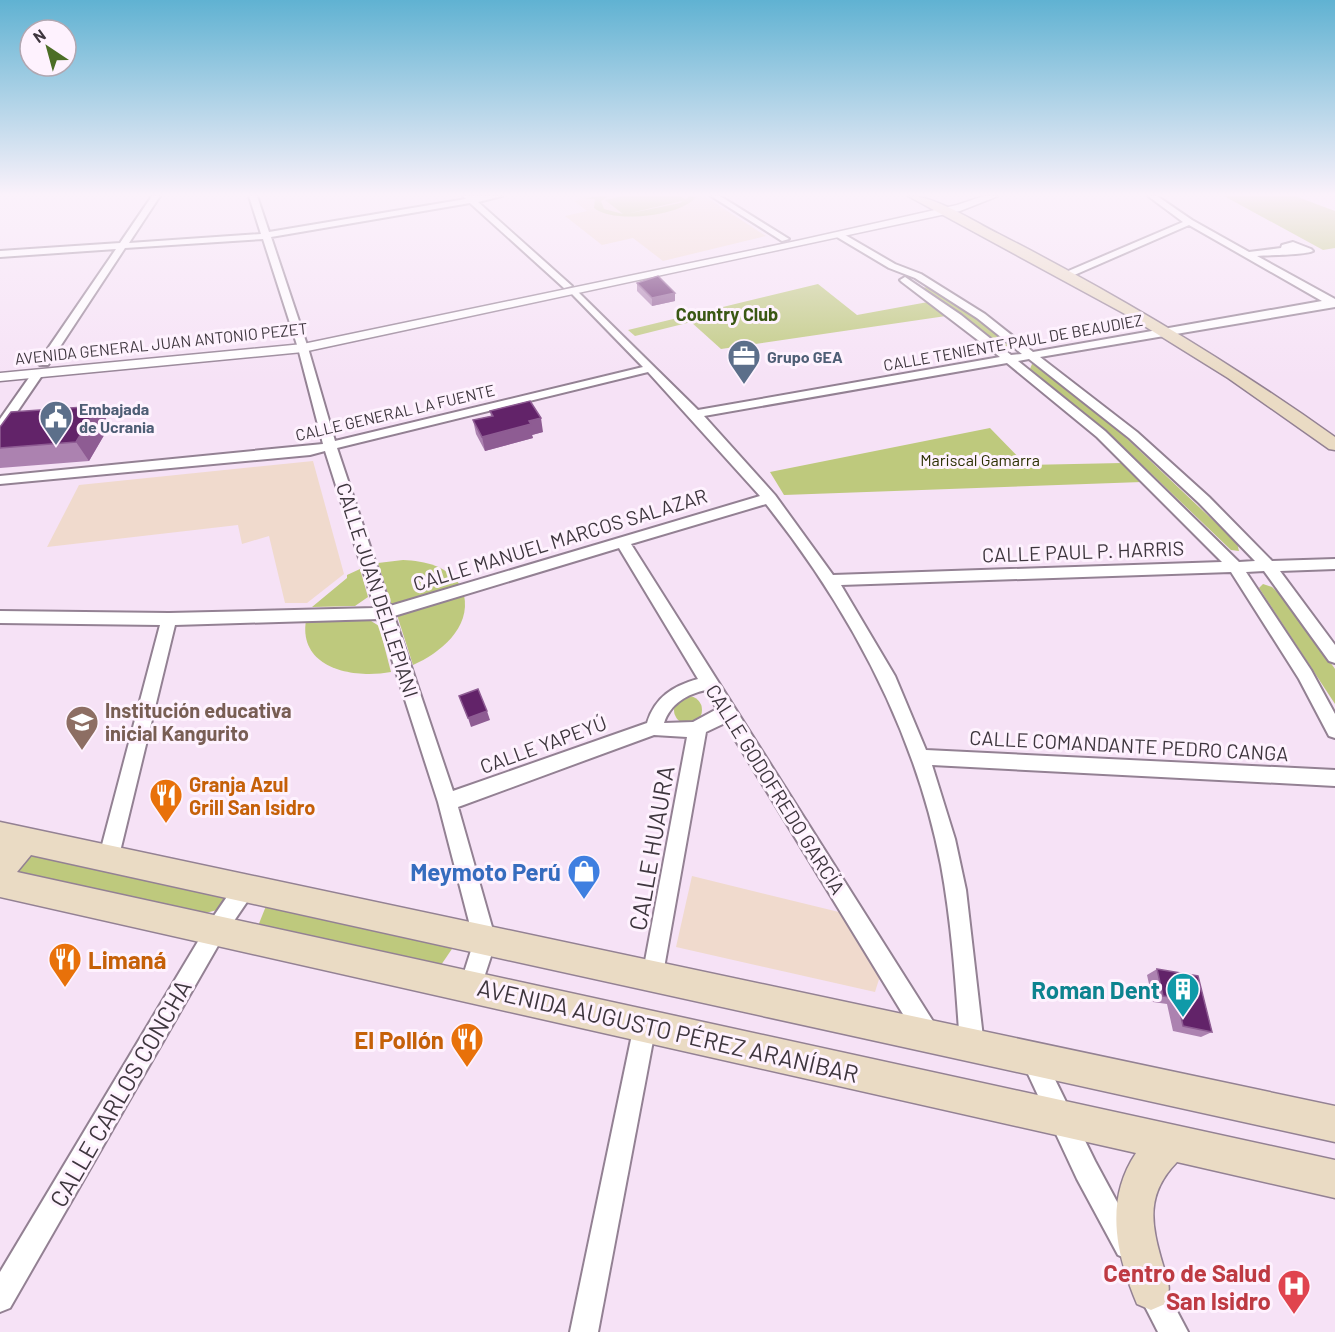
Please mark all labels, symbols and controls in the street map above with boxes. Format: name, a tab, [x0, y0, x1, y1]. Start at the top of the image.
north arrow	[18, 18, 78, 78]
text: N	[29, 25, 49, 46]
district label: Country Club	[676, 303, 778, 325]
street label: CALLE TENIENTE PAUL DE BEAUDIEZ	[882, 310, 1144, 374]
street label: AVENIDA GENERAL JUAN ANTONIO PEZET	[14, 318, 308, 368]
office icon: Grupo GEA	[726, 338, 762, 385]
place label: Grupo GEA	[767, 347, 843, 366]
street label: CALLE GENERAL LA FUENTE	[293, 380, 497, 444]
public building icon: Embajada de Ucrania	[38, 399, 74, 446]
place label: Embajada de Ucrania	[79, 399, 154, 436]
park label: Mariscal Gamarra	[920, 450, 1040, 469]
street label: CALLE JUAN DELLEPIANI	[332, 480, 424, 700]
street label: CALLE MANUEL MARCOS SALAZAR	[410, 483, 710, 595]
street label: CALLE PAUL P. HARRIS	[982, 535, 1184, 567]
street label: CALLE GODOFREDO GARCÍA	[701, 680, 851, 898]
place label: Institución educativa inicial Kangurito	[105, 698, 292, 745]
school or university icon: Institución educativa inicial Kangurito	[64, 704, 100, 751]
street label: CALLE YAPEYÚ	[476, 710, 610, 778]
street label: CALLE COMANDANTE PEDRO CANGA	[969, 725, 1289, 765]
street label: CALLE HUAURA	[622, 763, 680, 933]
place label: Granja Azul Grill San Isidro	[189, 772, 315, 819]
restaurant icon: Granja Azul Grill San Isidro	[148, 777, 184, 824]
shop icon: Meymoto Perú	[566, 853, 602, 900]
place label: Meymoto Perú	[410, 857, 561, 886]
restaurant icon: Limaná	[47, 941, 83, 988]
place label: Limaná	[88, 945, 166, 974]
building icon: Roman Dent	[1165, 971, 1201, 1018]
street label: AVENIDA AUGUSTO PÉREZ ARANÍBAR	[475, 972, 861, 1088]
street label: CALLE CARLOS CONCHA	[43, 974, 197, 1212]
place label: Roman Dent	[1031, 975, 1160, 1004]
restaurant icon: El Pollón	[449, 1021, 485, 1068]
place label: El Pollón	[354, 1025, 444, 1054]
place label: Centro de Salud San Isidro	[1103, 1258, 1271, 1315]
hospital icon: Centro de Salud San Isidro	[1276, 1268, 1312, 1315]

